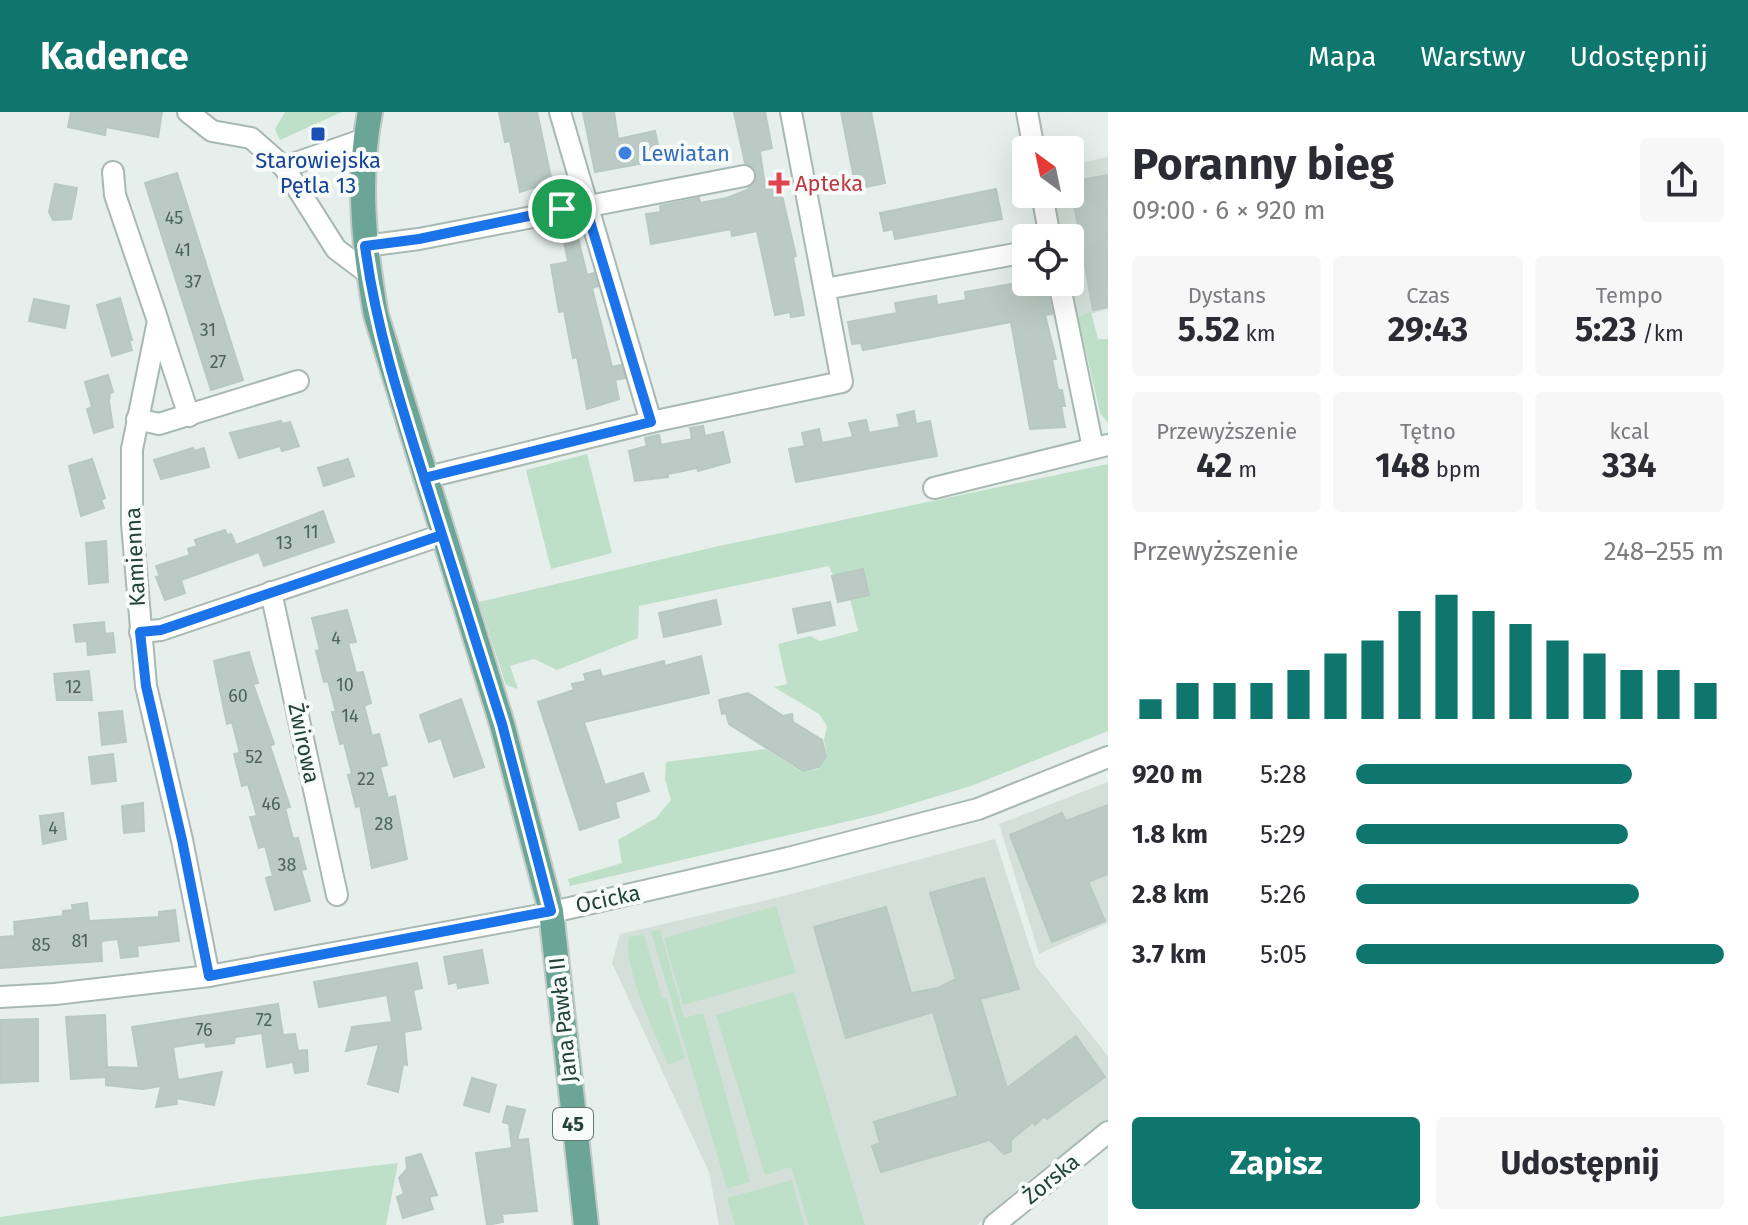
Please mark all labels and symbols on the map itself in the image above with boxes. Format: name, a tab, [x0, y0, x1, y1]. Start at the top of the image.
marker: Starowiejska Pętla 13	[309, 125, 327, 143]
north arrow	[1012, 136, 1084, 208]
place label: Lewiatan	[641, 140, 730, 167]
marker: Lewiatan	[616, 144, 634, 162]
place label: Starowiejska Pętla 13	[255, 147, 381, 199]
place label: Apteka	[795, 170, 863, 197]
marker: Apteka	[770, 174, 788, 192]
pin	[528, 175, 596, 243]
house number: 45	[165, 207, 183, 229]
house number: 41	[175, 239, 191, 261]
house number: 37	[185, 271, 201, 293]
house number: 31	[200, 319, 216, 341]
house number: 27	[210, 351, 226, 373]
street label: Kamienna	[119, 507, 151, 607]
house number: 11	[303, 521, 319, 543]
house number: 13	[276, 532, 292, 554]
house number: 4	[331, 627, 341, 649]
house number: 10	[336, 674, 354, 696]
house number: 12	[65, 676, 81, 698]
house number: 60	[228, 685, 248, 707]
street label: Żwirowa	[282, 700, 326, 786]
house number: 14	[341, 705, 359, 727]
house number: 52	[245, 746, 263, 768]
house number: 22	[357, 768, 375, 790]
house number: 46	[261, 793, 281, 815]
house number: 28	[375, 813, 393, 835]
house number: 4	[48, 817, 58, 839]
house number: 38	[278, 854, 297, 876]
street label: Ocicka	[573, 879, 643, 919]
house number: 81	[71, 930, 89, 952]
house number: 85	[32, 934, 50, 956]
street label: Jana Pawła II	[543, 956, 583, 1084]
house number: 72	[256, 1009, 272, 1031]
house number: 76	[195, 1019, 213, 1041]
road number: 45	[553, 1108, 593, 1140]
street label: Żorska	[1017, 1148, 1085, 1210]

